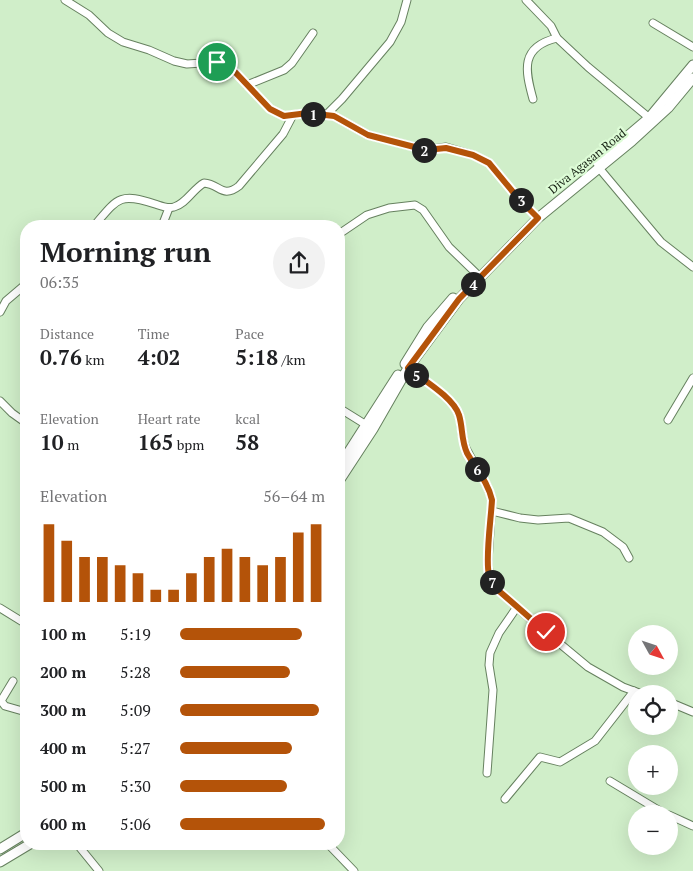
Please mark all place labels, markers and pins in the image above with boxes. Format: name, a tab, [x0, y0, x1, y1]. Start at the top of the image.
pin	[196, 41, 238, 83]
pin: 1	[300, 102, 326, 126]
pin: 2	[412, 138, 436, 162]
pin: 3	[508, 188, 534, 212]
pin: 4	[460, 272, 486, 296]
pin: 5	[404, 362, 428, 388]
pin: 6	[464, 456, 490, 482]
pin: 7	[480, 570, 504, 594]
pin	[525, 611, 567, 653]

